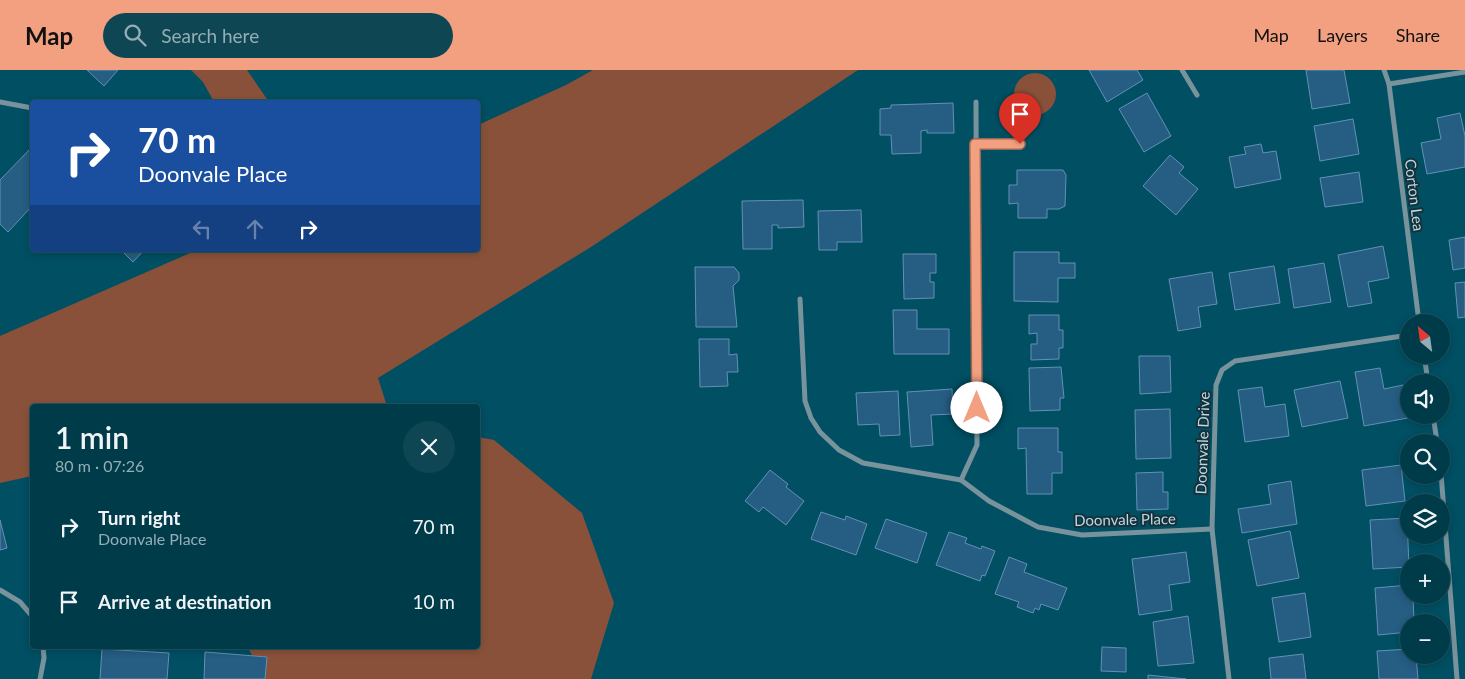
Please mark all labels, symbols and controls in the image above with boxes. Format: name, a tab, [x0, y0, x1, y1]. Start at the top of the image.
search box	[103, 13, 453, 58]
text: Map	[25, 21, 73, 50]
icon: search	[121, 21, 149, 49]
text: Search here	[161, 24, 259, 47]
text: Map	[1253, 24, 1289, 46]
text: Layers	[1317, 24, 1368, 46]
text: Share	[1396, 24, 1440, 46]
pin	[999, 93, 1041, 144]
icon: arrive	[1006, 100, 1034, 128]
text: 70 m	[138, 118, 216, 160]
icon: right	[55, 120, 120, 185]
street label: Corton Lea	[1402, 158, 1428, 232]
text: Doonvale Place	[138, 160, 287, 187]
icon: left	[188, 215, 216, 243]
icon: ahead	[241, 215, 269, 243]
icon: right	[294, 215, 322, 243]
north arrow	[1400, 314, 1450, 364]
map controls	[1400, 314, 1450, 664]
button: sound	[1400, 374, 1450, 424]
position arrow	[950, 381, 1002, 433]
street label: Doonvale Drive	[1191, 391, 1213, 495]
text: 1 min	[55, 419, 129, 455]
button: close	[403, 421, 455, 473]
button: search	[1400, 434, 1450, 484]
text: 80 m · 07:26	[55, 456, 144, 475]
button: layers	[1400, 494, 1450, 544]
text: Turn right	[98, 506, 180, 529]
street label: Doonvale Place	[1074, 509, 1176, 529]
icon: right	[55, 513, 83, 541]
text: 70 m	[412, 515, 455, 538]
text: Doonvale Place	[98, 529, 207, 548]
button: +	[1400, 554, 1450, 604]
icon: arrive	[55, 588, 83, 616]
text: Arrive at destination	[98, 590, 271, 613]
text: 10 m	[412, 590, 455, 613]
button: −	[1400, 614, 1450, 664]

